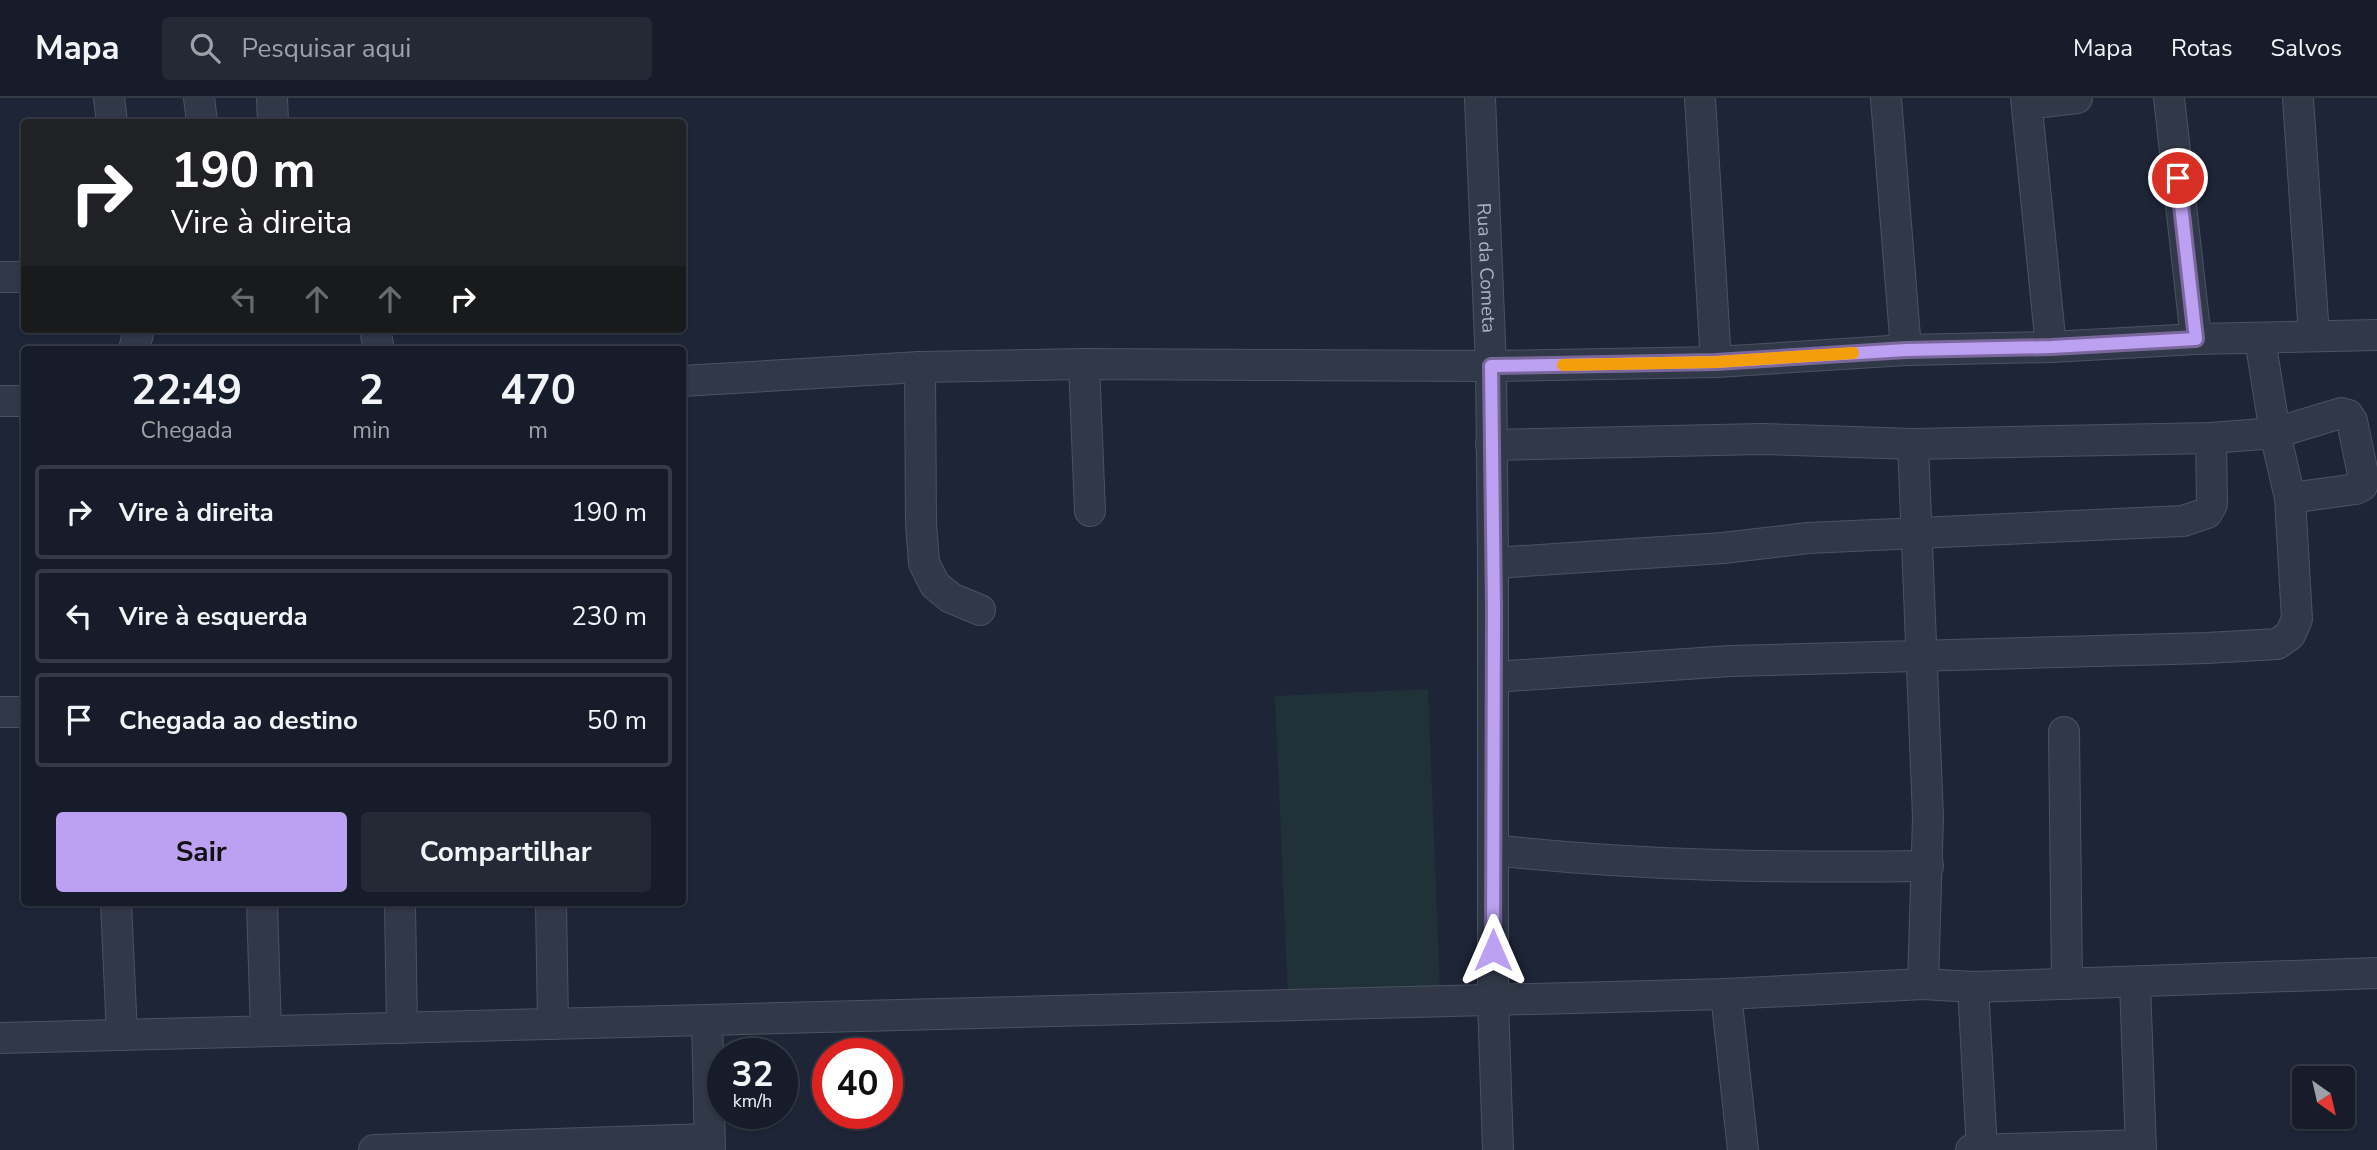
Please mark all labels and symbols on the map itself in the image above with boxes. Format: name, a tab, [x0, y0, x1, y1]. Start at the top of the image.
pin	[2148, 148, 2208, 208]
street label: Rua da Cometa	[1470, 202, 1502, 333]
position arrow	[1456, 913, 1530, 987]
speed limit sign: 40	[812, 1038, 903, 1129]
north arrow	[2292, 1066, 2356, 1129]

